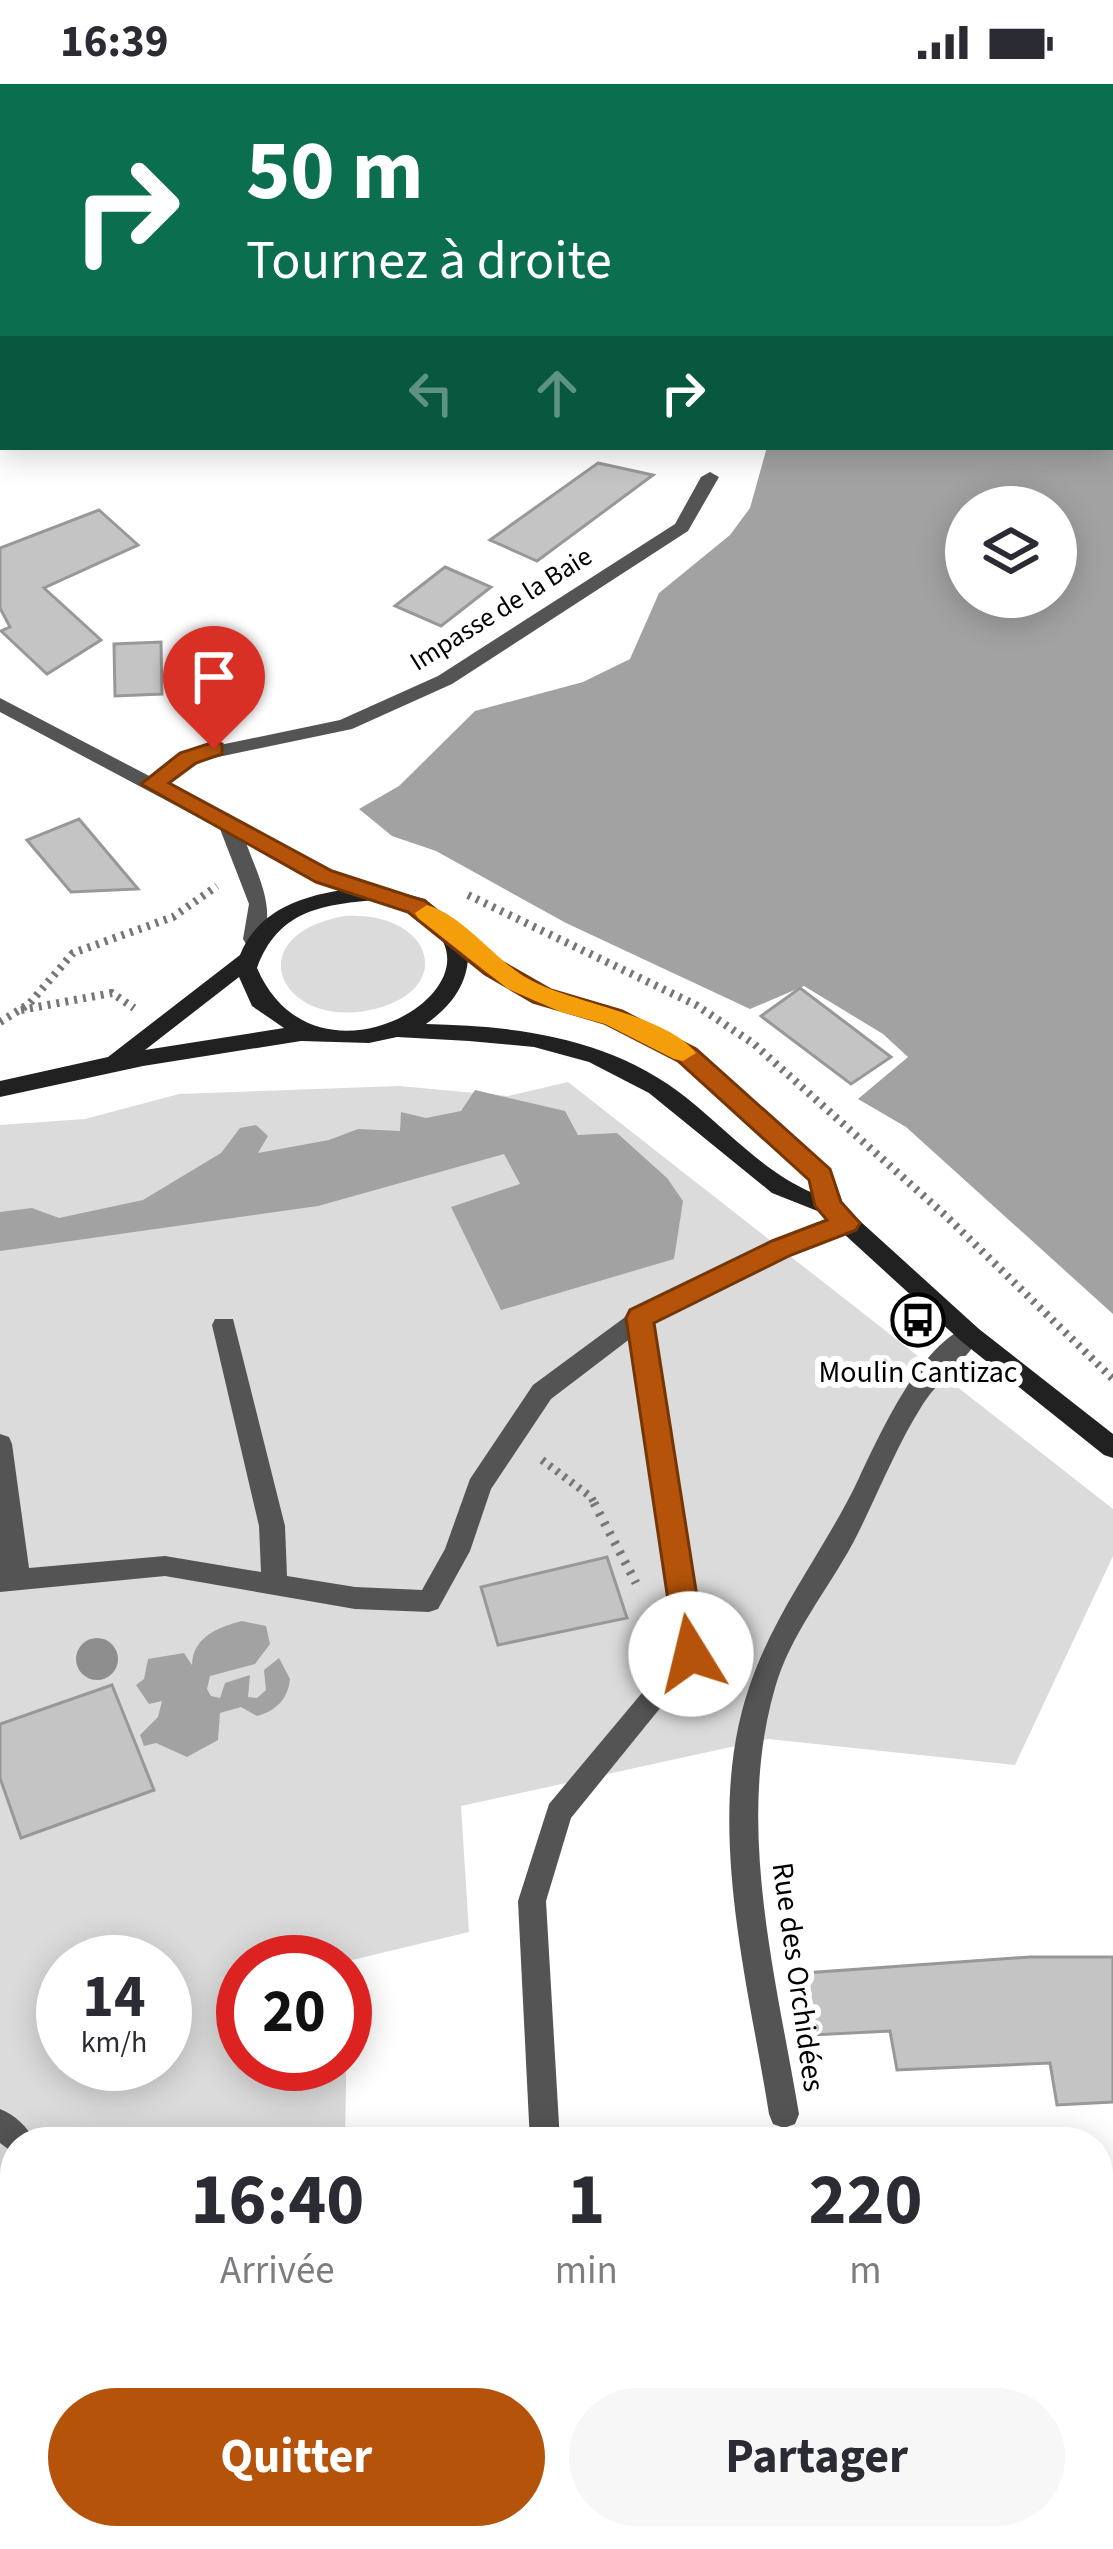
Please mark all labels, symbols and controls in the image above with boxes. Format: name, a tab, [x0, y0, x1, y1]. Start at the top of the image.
text: 16:39	[60, 10, 169, 74]
text: 50 m	[246, 112, 424, 232]
icon: right	[48, 132, 204, 288]
text: Tournez à droite	[246, 223, 612, 300]
icon: left	[398, 360, 464, 426]
icon: ahead	[524, 360, 590, 426]
icon: right	[650, 360, 716, 426]
map controls	[945, 486, 1077, 618]
button: layers	[945, 486, 1077, 618]
street label: Impasse de la Baie	[402, 537, 600, 681]
pin	[163, 626, 265, 749]
icon: arrive	[181, 644, 247, 710]
bus stop icon: Moulin Cantizac	[890, 1292, 946, 1348]
place label: Moulin Cantizac	[819, 1351, 1017, 1394]
position arrow	[628, 1591, 754, 1717]
street label: Rue des Orchidées	[761, 1860, 835, 2094]
speed limit sign: 20	[216, 1935, 372, 2091]
text: 14	[82, 1955, 146, 2040]
text: km/h	[81, 2021, 147, 2064]
text: 16:40	[191, 2149, 364, 2252]
text: 1	[567, 2149, 605, 2252]
text: 220	[808, 2149, 923, 2252]
text: Arrivée	[220, 2243, 335, 2299]
text: min	[555, 2243, 618, 2299]
text: m	[849, 2243, 882, 2299]
button: Quitter	[48, 2388, 545, 2526]
button: Partager	[569, 2388, 1065, 2526]

